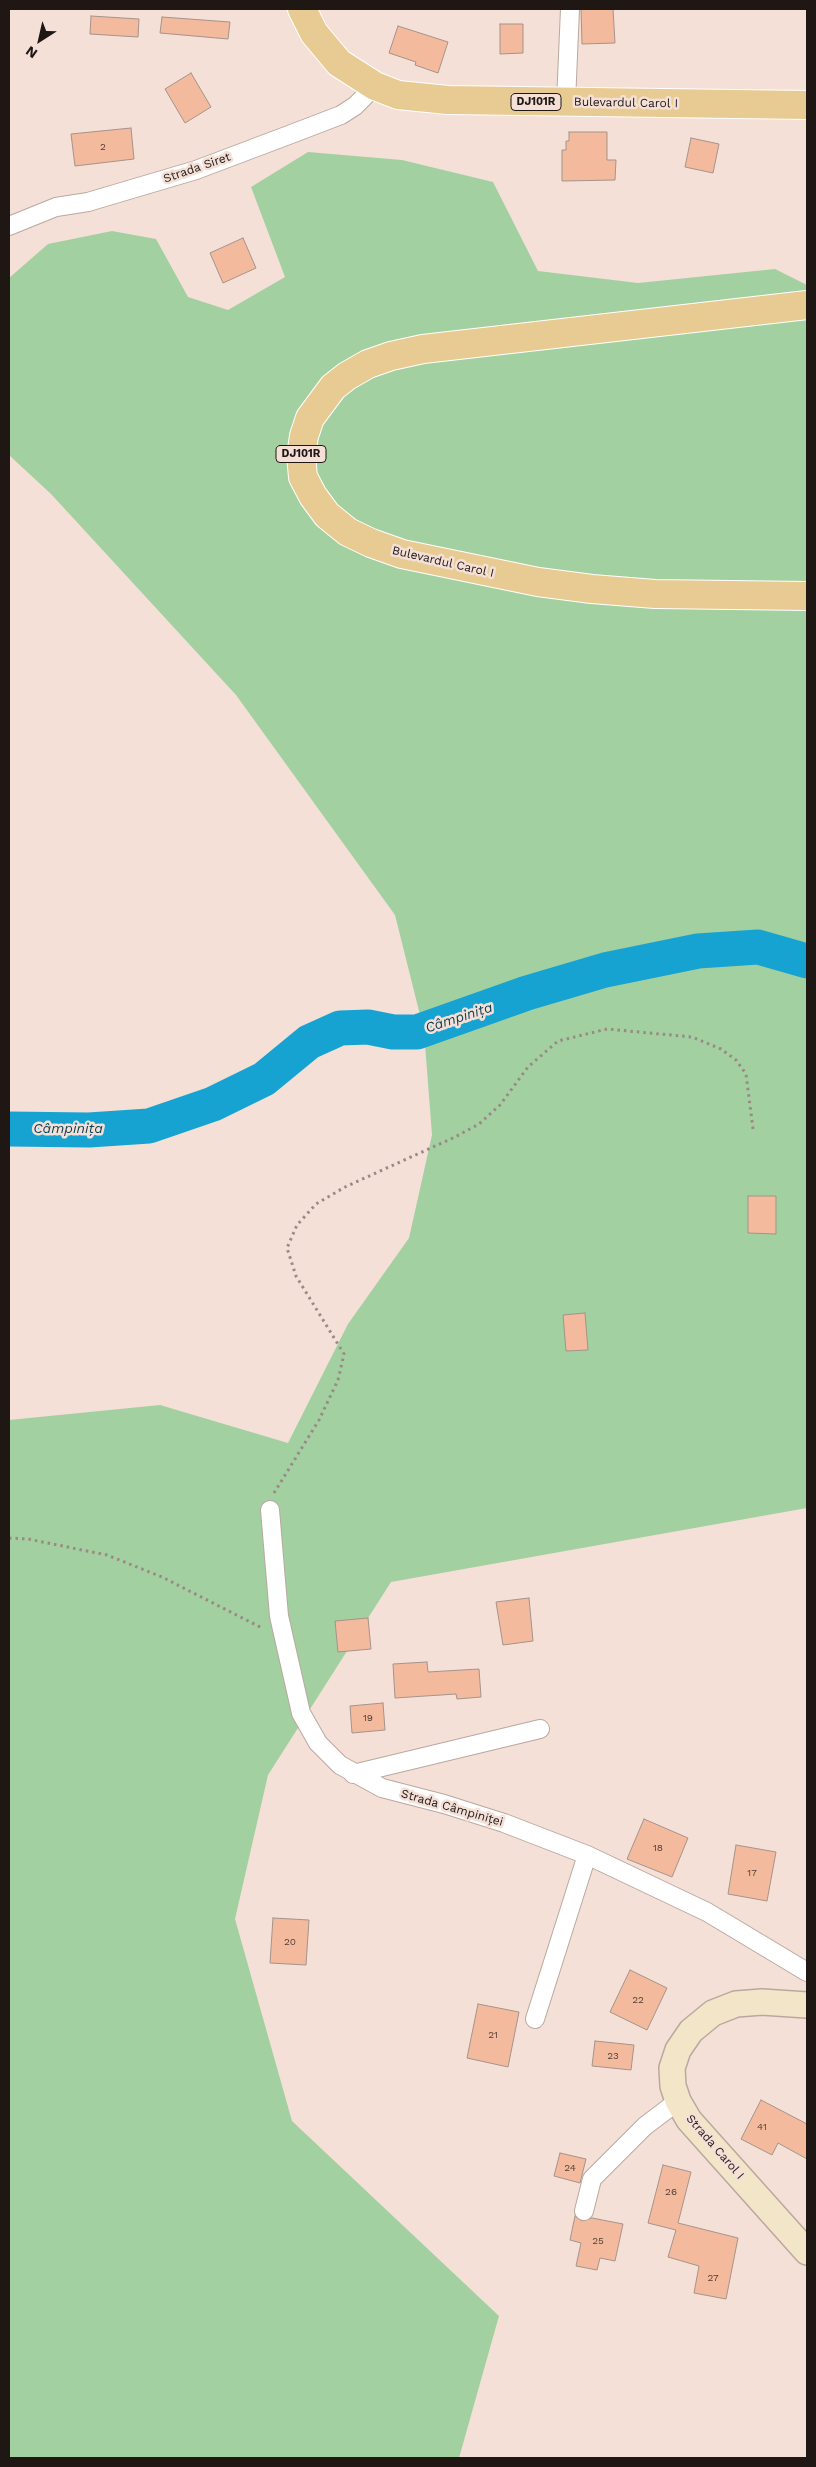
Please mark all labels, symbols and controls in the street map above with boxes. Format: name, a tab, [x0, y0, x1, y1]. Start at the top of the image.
north arrow	[15, 15, 65, 65]
text: N	[23, 43, 40, 62]
road number: DJ101R	[511, 94, 561, 110]
street label: Bulevardul Carol I	[574, 95, 678, 111]
house number: 2	[100, 141, 106, 153]
street label: Strada Siret	[162, 150, 232, 186]
road number: DJ101R	[276, 446, 326, 462]
street label: Bulevardul Carol I	[391, 543, 495, 581]
water label: Câmpinița	[423, 999, 495, 1037]
water label: Câmpinița	[33, 1121, 103, 1137]
house number: 19	[363, 1712, 373, 1724]
street label: Strada Câmpiniței	[399, 1787, 505, 1829]
house number: 18	[653, 1842, 663, 1854]
house number: 17	[747, 1867, 757, 1879]
house number: 20	[284, 1936, 296, 1948]
house number: 22	[632, 1994, 644, 2006]
house number: 21	[488, 2029, 498, 2041]
house number: 23	[607, 2050, 619, 2062]
street label: Strada Carol I	[683, 2112, 747, 2182]
house number: 41	[757, 2121, 767, 2133]
house number: 24	[564, 2162, 576, 2174]
house number: 26	[665, 2186, 677, 2198]
house number: 25	[592, 2235, 604, 2247]
house number: 27	[707, 2272, 719, 2284]

